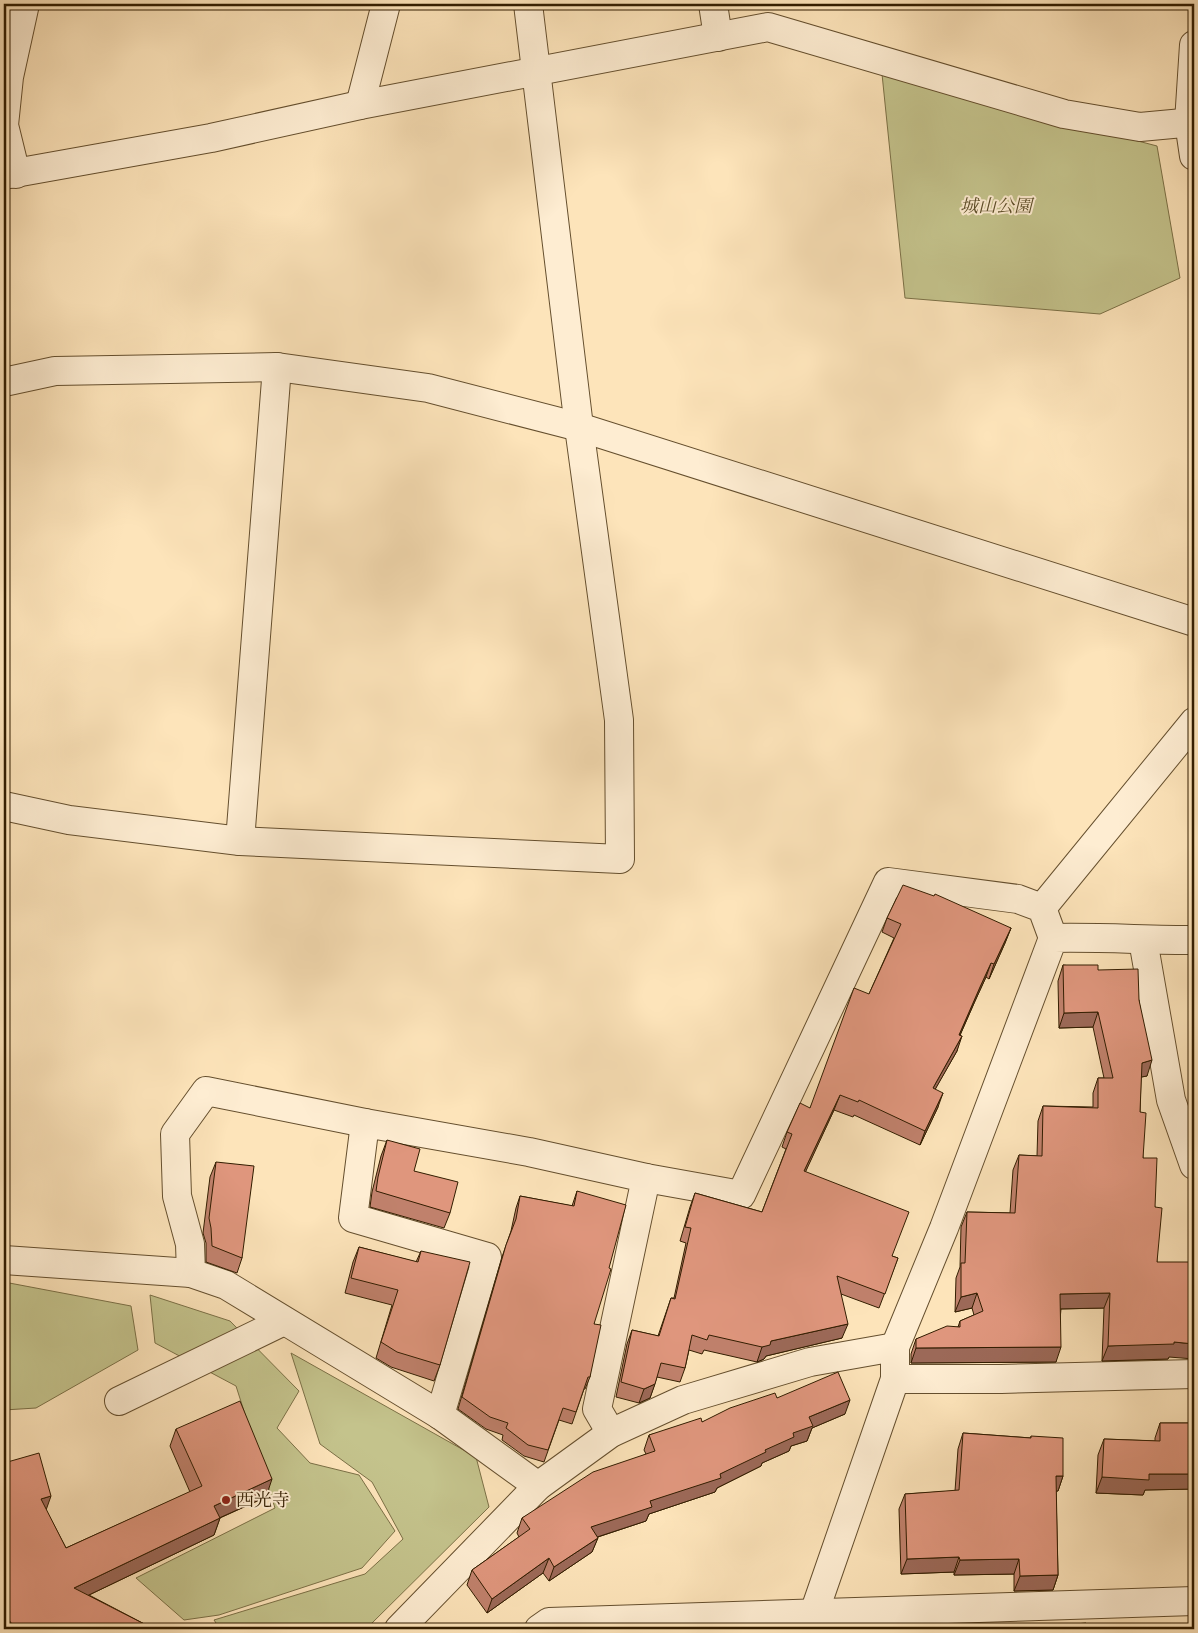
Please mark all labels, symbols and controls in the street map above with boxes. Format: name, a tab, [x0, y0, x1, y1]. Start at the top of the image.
park label: 城山公園	[960, 192, 1035, 219]
place label: 西光寺	[236, 1486, 290, 1513]
marker: 西光寺	[220, 1494, 232, 1506]

